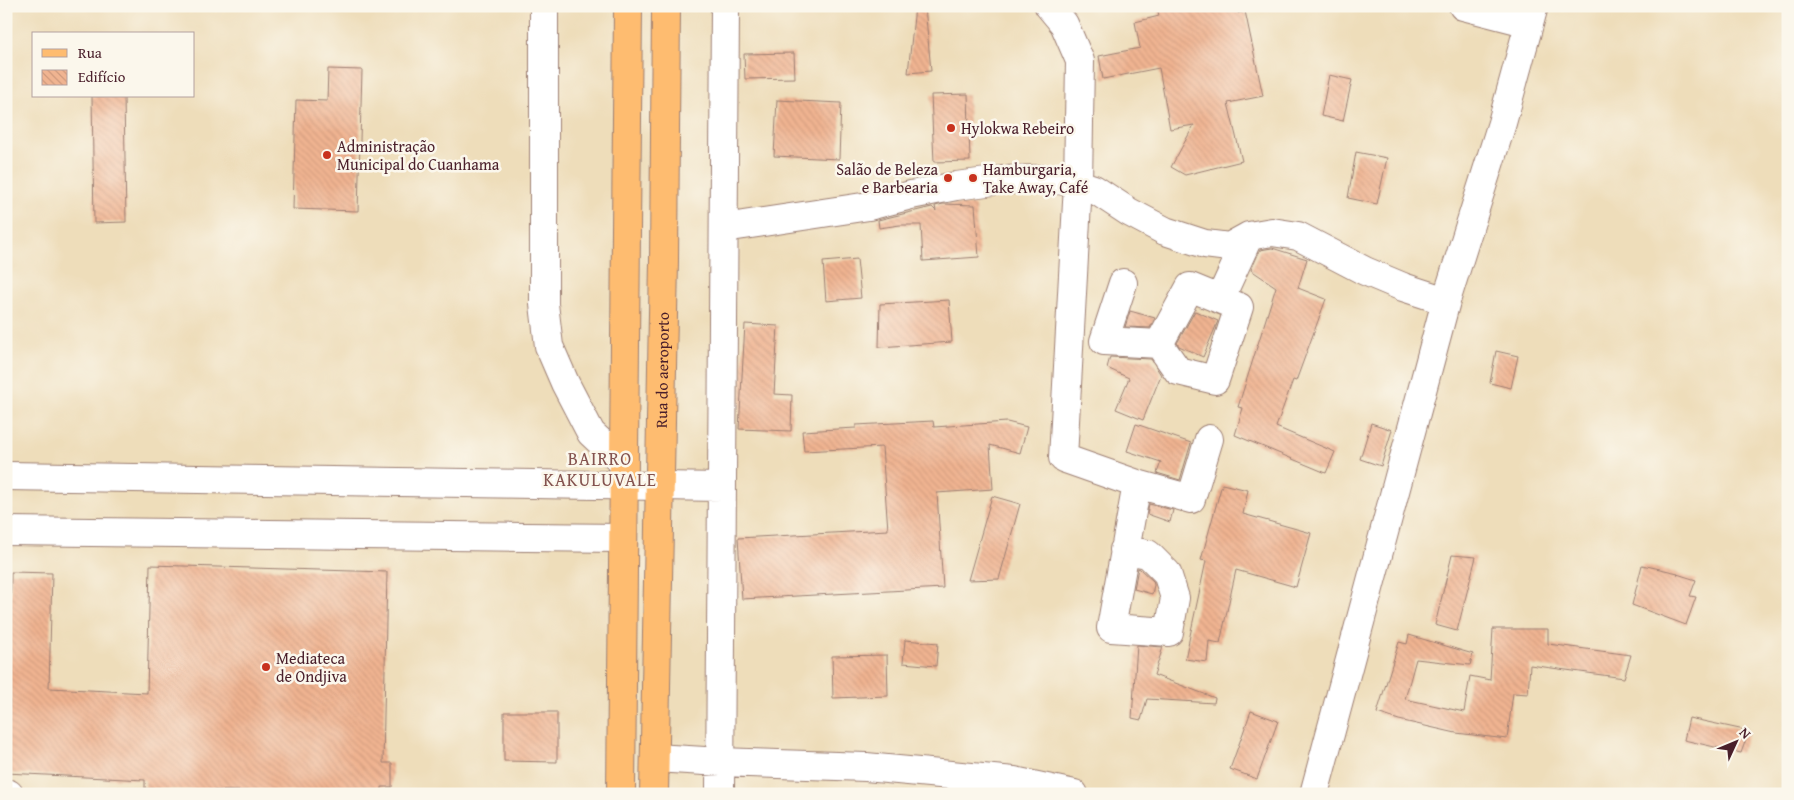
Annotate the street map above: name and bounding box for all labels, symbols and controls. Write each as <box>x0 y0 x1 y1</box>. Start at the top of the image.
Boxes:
legend <box>32 32 195 98</box>
text: Rua <box>78 42 102 63</box>
text: Edifício <box>78 66 126 87</box>
place label: Hylokwa Rebeiro <box>961 116 1074 140</box>
marker: Hylokwa Rebeiro <box>945 122 957 134</box>
place label: Administração Municipal do Cuanhama <box>337 134 500 176</box>
marker: Administração Municipal do Cuanhama <box>321 149 333 161</box>
place label: Salão de Beleza e Barbearia <box>836 157 938 199</box>
place label: Hamburgaria, Take Away, Café <box>983 157 1088 199</box>
marker: Salão de Beleza e Barbearia <box>942 172 954 184</box>
marker: Hamburgaria, Take Away, Café <box>967 172 979 184</box>
street label: Rua do aeroporto <box>649 312 675 428</box>
district label: BAIRRO KAKULUVALE <box>543 445 657 493</box>
place label: Mediateca de Ondjiva <box>276 646 347 688</box>
marker: Mediateca de Ondjiva <box>260 661 272 673</box>
north arrow <box>1712 718 1762 768</box>
text: N <box>1735 723 1756 744</box>

